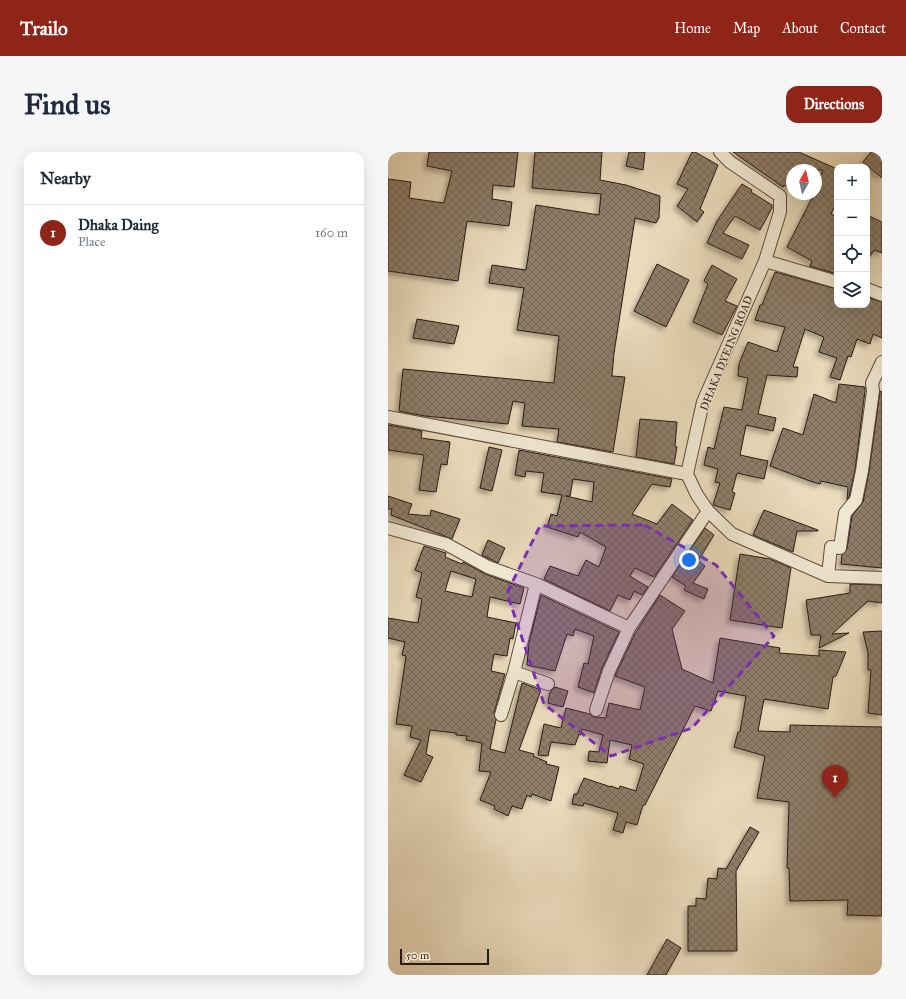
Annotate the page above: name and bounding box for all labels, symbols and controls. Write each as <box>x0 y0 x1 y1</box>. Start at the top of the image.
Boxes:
text: Trailo <box>20 17 68 40</box>
text: Home <box>674 20 711 37</box>
text: Map <box>733 20 760 37</box>
text: About <box>782 20 818 37</box>
text: Contact <box>840 20 886 37</box>
button: Directions <box>786 86 882 123</box>
text: Find us <box>24 87 110 122</box>
north arrow <box>786 164 822 200</box>
map controls <box>834 164 870 308</box>
button: + <box>834 164 870 200</box>
text: Nearby <box>40 168 91 189</box>
button: − <box>834 200 870 236</box>
text: Dhaka Daing <box>78 216 158 234</box>
text: 1 <box>50 225 56 241</box>
text: 160 m <box>315 225 348 241</box>
text: Place <box>78 234 105 250</box>
button: locate <box>834 236 870 272</box>
button: layers <box>834 272 870 308</box>
street label: DHAKA DYEING ROAD <box>697 294 756 413</box>
your location <box>679 550 699 570</box>
pin: 1 <box>822 765 848 798</box>
scale bar <box>400 947 489 966</box>
text: 50 m <box>406 949 429 962</box>

